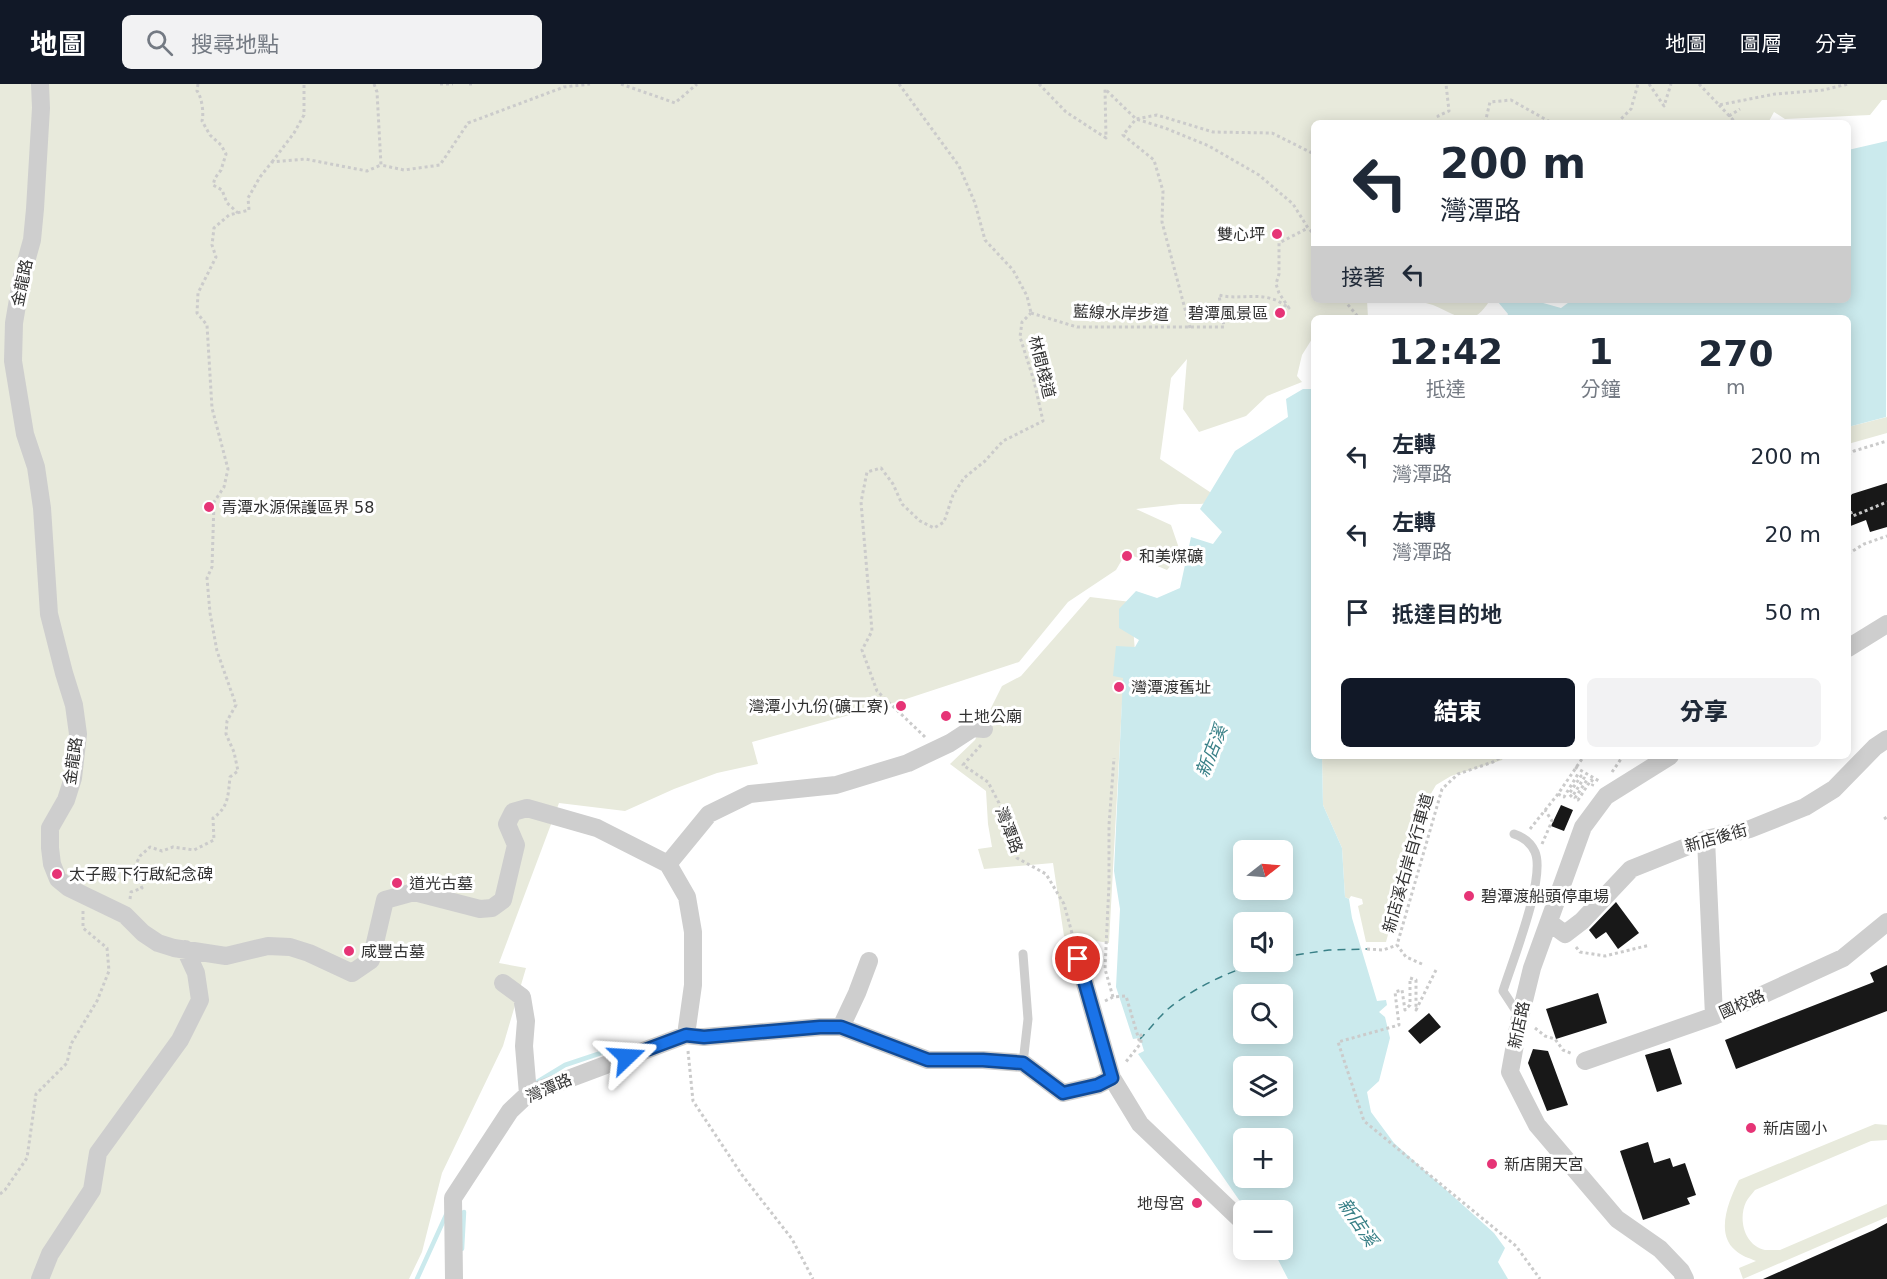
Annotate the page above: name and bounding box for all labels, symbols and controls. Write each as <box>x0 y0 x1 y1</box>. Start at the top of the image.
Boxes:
search box <box>122 15 542 69</box>
icon: search <box>143 26 176 59</box>
text: 地圖 <box>30 28 86 61</box>
text: 搜尋地點 <box>191 32 279 57</box>
text: 地圖 <box>1665 32 1707 56</box>
text: 圖層 <box>1740 32 1782 56</box>
text: 分享 <box>1815 32 1857 56</box>
text: 200 m <box>1440 139 1586 188</box>
icon: left <box>1341 144 1419 222</box>
text: 灣潭路 <box>1440 195 1521 226</box>
place label: 雙心坪 <box>1217 225 1265 244</box>
marker: 雙心坪 <box>1270 227 1284 241</box>
street label: 金龍路 <box>8 258 36 308</box>
icon: left <box>1397 258 1430 291</box>
text: 接著 <box>1341 265 1385 290</box>
street label: 藍線水岸步道 <box>1073 302 1169 324</box>
place label: 碧潭風景區 <box>1188 304 1268 323</box>
marker: 碧潭風景區 <box>1273 306 1287 320</box>
text: 12:42 <box>1389 331 1503 372</box>
text: 1 <box>1588 331 1613 372</box>
text: 270 <box>1698 333 1773 374</box>
street label: 林間棧道 <box>1025 334 1059 400</box>
text: m <box>1726 375 1746 399</box>
text: 抵達 <box>1426 377 1466 401</box>
text: 分鐘 <box>1581 377 1621 401</box>
text: 左轉 <box>1392 432 1436 457</box>
icon: left <box>1341 440 1374 473</box>
text: 200 m <box>1751 444 1821 469</box>
text: 灣潭路 <box>1392 462 1452 486</box>
place label: 青潭水源保護區界 58 <box>221 498 374 517</box>
marker: 青潭水源保護區界 58 <box>202 500 216 514</box>
text: 左轉 <box>1392 510 1436 535</box>
icon: left <box>1341 518 1374 551</box>
text: 20 m <box>1765 522 1821 547</box>
text: 灣潭路 <box>1392 540 1452 564</box>
place label: 和美煤礦 <box>1139 547 1203 566</box>
marker: 和美煤礦 <box>1120 549 1134 563</box>
icon: arrive <box>1341 596 1374 629</box>
text: 50 m <box>1765 600 1821 625</box>
text: 抵達目的地 <box>1392 602 1502 627</box>
place label: 灣潭渡舊址 <box>1131 678 1211 697</box>
button: 結束 <box>1341 678 1575 747</box>
button: 分享 <box>1587 678 1821 747</box>
marker: 灣潭渡舊址 <box>1112 680 1126 694</box>
place label: 灣潭小九份(礦工寮) <box>749 697 889 716</box>
marker: 灣潭小九份(礦工寮) <box>894 699 908 713</box>
place label: 土地公廟 <box>958 707 1022 726</box>
marker: 土地公廟 <box>939 709 953 723</box>
water label: 新店溪 <box>1191 719 1232 780</box>
street label: 金龍路 <box>60 736 86 786</box>
street label: 新店溪右岸自行車道 <box>1379 791 1437 935</box>
street label: 灣潭路 <box>992 804 1026 856</box>
street label: 新店後街 <box>1683 820 1749 856</box>
north arrow <box>1233 840 1293 900</box>
map controls <box>1233 840 1293 1260</box>
place label: 太子殿下行啟紀念碑 <box>69 865 213 884</box>
marker: 太子殿下行啟紀念碑 <box>50 867 64 881</box>
place label: 道光古墓 <box>409 874 473 893</box>
marker: 道光古墓 <box>390 876 404 890</box>
place label: 碧潭渡船頭停車場 <box>1481 887 1609 906</box>
marker: 碧潭渡船頭停車場 <box>1462 889 1476 903</box>
button: sound <box>1233 912 1293 972</box>
pin <box>1052 933 1103 984</box>
place label: 咸豐古墓 <box>361 942 425 961</box>
icon: arrive <box>1061 942 1094 975</box>
marker: 咸豐古墓 <box>342 944 356 958</box>
button: search <box>1233 984 1293 1044</box>
street label: 國校路 <box>1716 986 1768 1022</box>
street label: 新店路 <box>1505 1000 1533 1050</box>
position arrow <box>595 1025 659 1089</box>
button: layers <box>1233 1056 1293 1116</box>
street label: 灣潭路 <box>523 1070 575 1106</box>
place label: 新店國小 <box>1763 1119 1827 1138</box>
marker: 新店國小 <box>1744 1121 1758 1135</box>
button: + <box>1233 1128 1293 1188</box>
place label: 新店開天宮 <box>1504 1155 1584 1174</box>
marker: 新店開天宮 <box>1485 1157 1499 1171</box>
place label: 地母宮 <box>1137 1194 1185 1213</box>
water label: 新店溪 <box>1334 1194 1384 1253</box>
marker: 地母宮 <box>1190 1196 1204 1210</box>
button: − <box>1233 1200 1293 1260</box>

